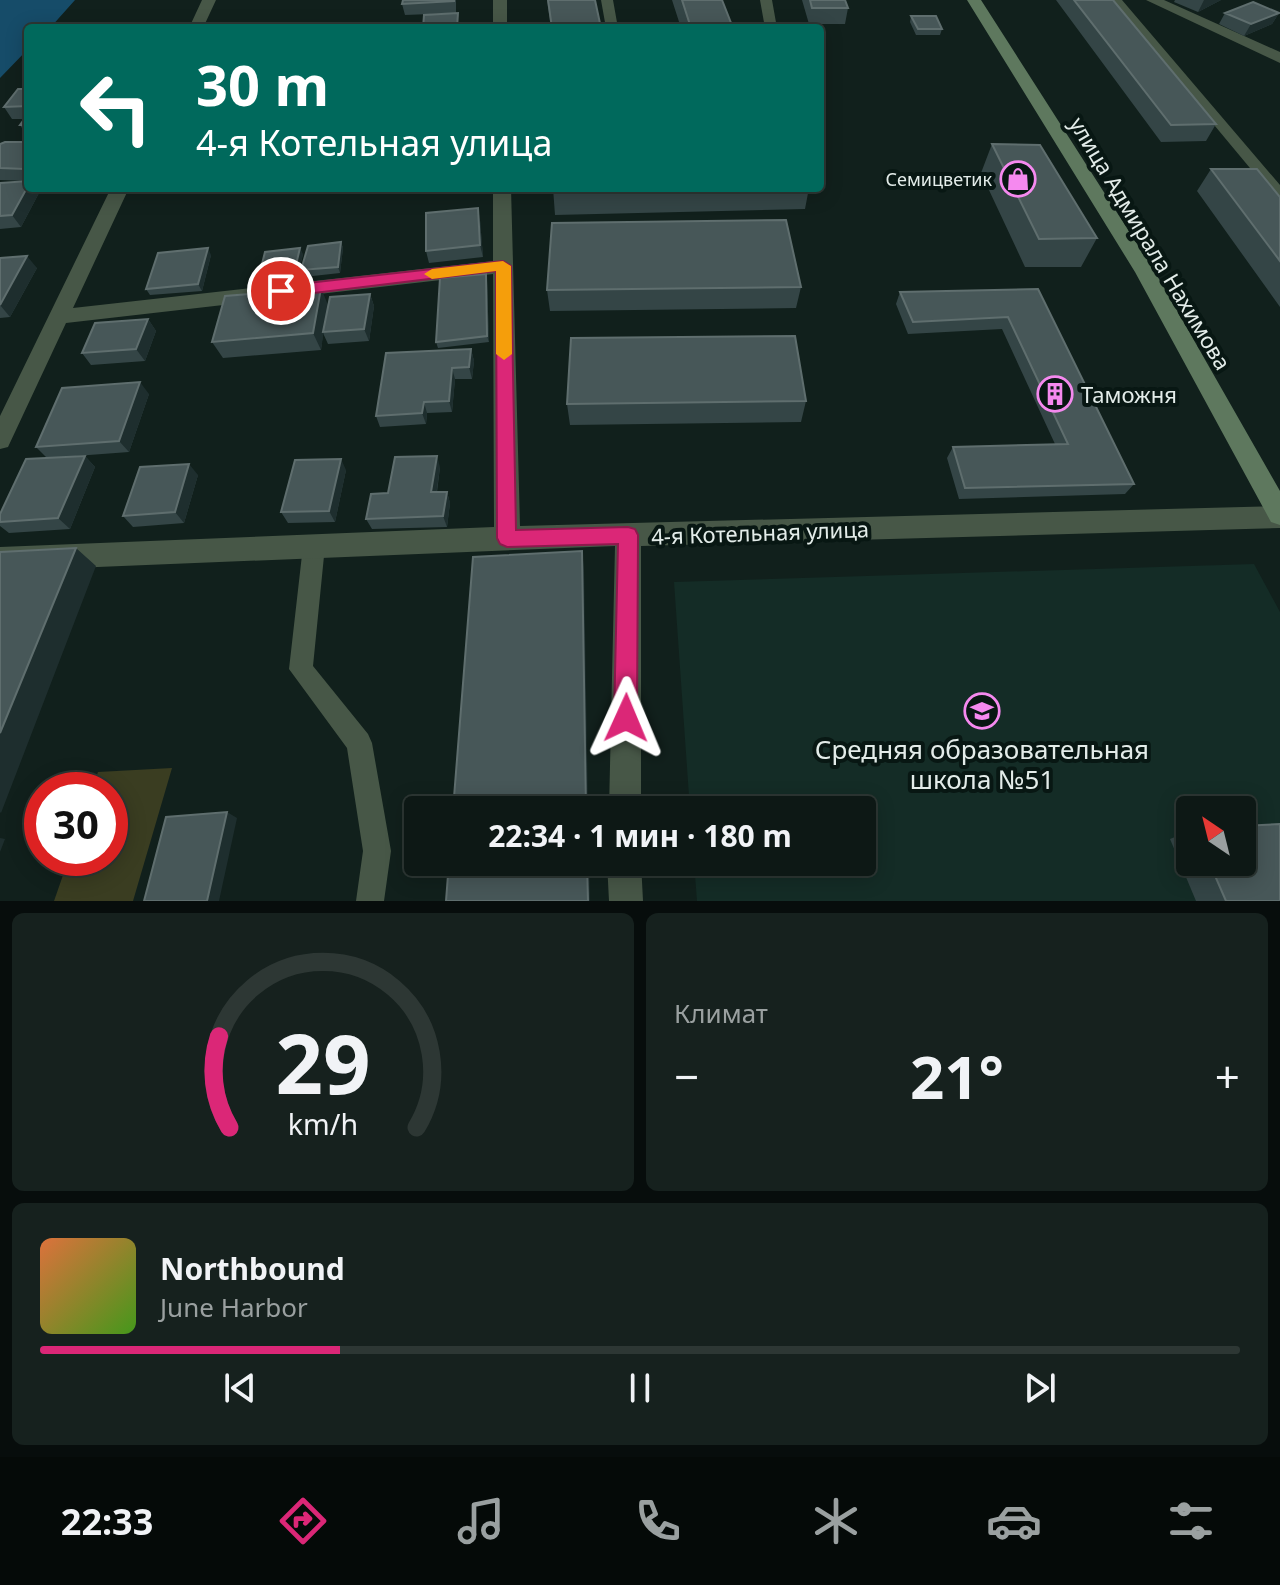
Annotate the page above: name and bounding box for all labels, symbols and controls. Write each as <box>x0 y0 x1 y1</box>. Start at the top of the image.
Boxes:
text: 30 m <box>196 46 329 122</box>
icon: left <box>64 56 168 160</box>
street label: улица Адмирала Нахимова <box>1063 111 1239 375</box>
text: 4-я Котельная улица <box>196 118 552 167</box>
shop icon: Семицветик <box>999 160 1037 198</box>
place label: Семицветик <box>886 167 992 191</box>
pin <box>247 257 315 325</box>
icon: arrive <box>259 269 303 313</box>
building icon: Таможня <box>1036 375 1074 413</box>
place label: Таможня <box>1081 379 1177 409</box>
street label: 4-я Котельная улица <box>651 513 869 551</box>
position arrow <box>584 676 668 760</box>
school or university icon: Средняя образовательная школа №51 <box>963 692 1001 730</box>
place label: Средняя образовательная школа №51 <box>815 731 1149 797</box>
speed limit sign: 30 <box>24 772 128 876</box>
north arrow <box>1176 796 1256 876</box>
map controls <box>1176 796 1256 876</box>
text: 22:34 · 1 мин · 180 m <box>488 815 792 856</box>
text: Климат <box>674 995 768 1031</box>
text: 29 <box>275 1005 371 1118</box>
text: 21° <box>910 1035 1004 1117</box>
text: − <box>674 1046 699 1106</box>
text: + <box>1215 1046 1240 1106</box>
text: km/h <box>288 1104 358 1143</box>
text: Northbound <box>160 1248 345 1289</box>
text: June Harbor <box>160 1289 308 1325</box>
icon: previous <box>218 1366 262 1410</box>
icon: pause <box>618 1366 662 1410</box>
icon: next <box>1018 1366 1062 1410</box>
icon: directions <box>275 1493 331 1549</box>
icon: music <box>453 1493 509 1549</box>
icon: phone <box>630 1493 686 1549</box>
icon: climate <box>808 1493 864 1549</box>
icon: car <box>986 1493 1042 1549</box>
icon: filters <box>1163 1493 1219 1549</box>
text: 22:33 <box>61 1497 153 1546</box>

